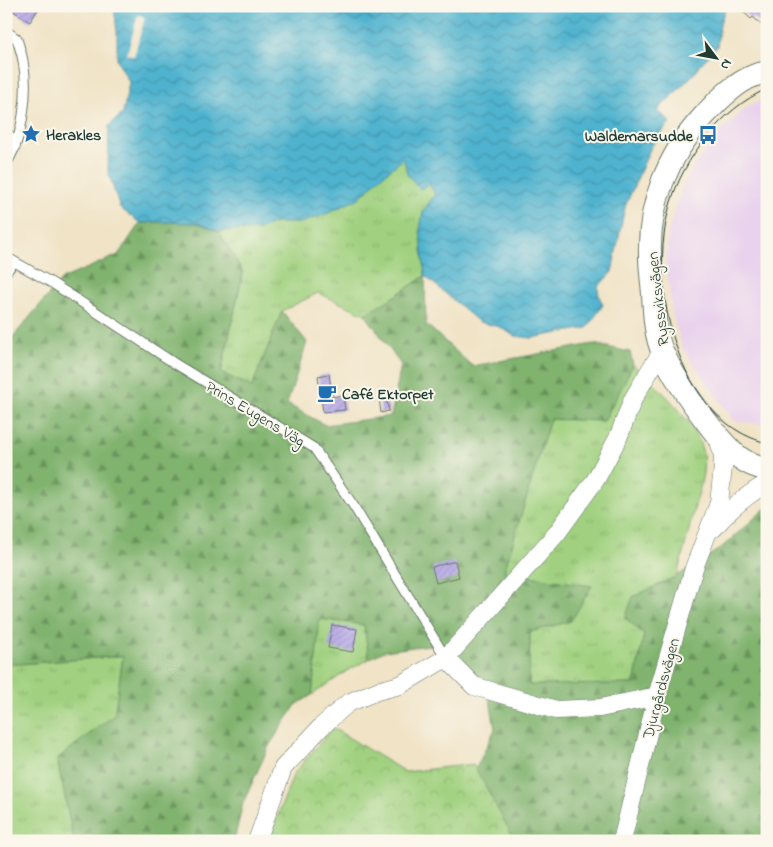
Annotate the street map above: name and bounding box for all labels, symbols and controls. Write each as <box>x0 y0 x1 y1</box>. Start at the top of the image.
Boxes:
north arrow <box>690 32 740 82</box>
text: N <box>714 55 737 74</box>
place icon: Herakles <box>20 123 42 145</box>
place label: Herakles <box>46 124 101 148</box>
bus stop icon: Waldemarsudde <box>697 124 719 146</box>
place label: Waldemarsudde <box>585 125 694 149</box>
street label: Ryssviksvägen <box>641 250 677 347</box>
street label: Prins Eugens Väg <box>201 376 309 454</box>
cafe icon: Café Ektorpet <box>316 382 338 404</box>
place label: Café Ektorpet <box>342 383 434 407</box>
street label: Djurgårdsvägen <box>637 635 687 743</box>

